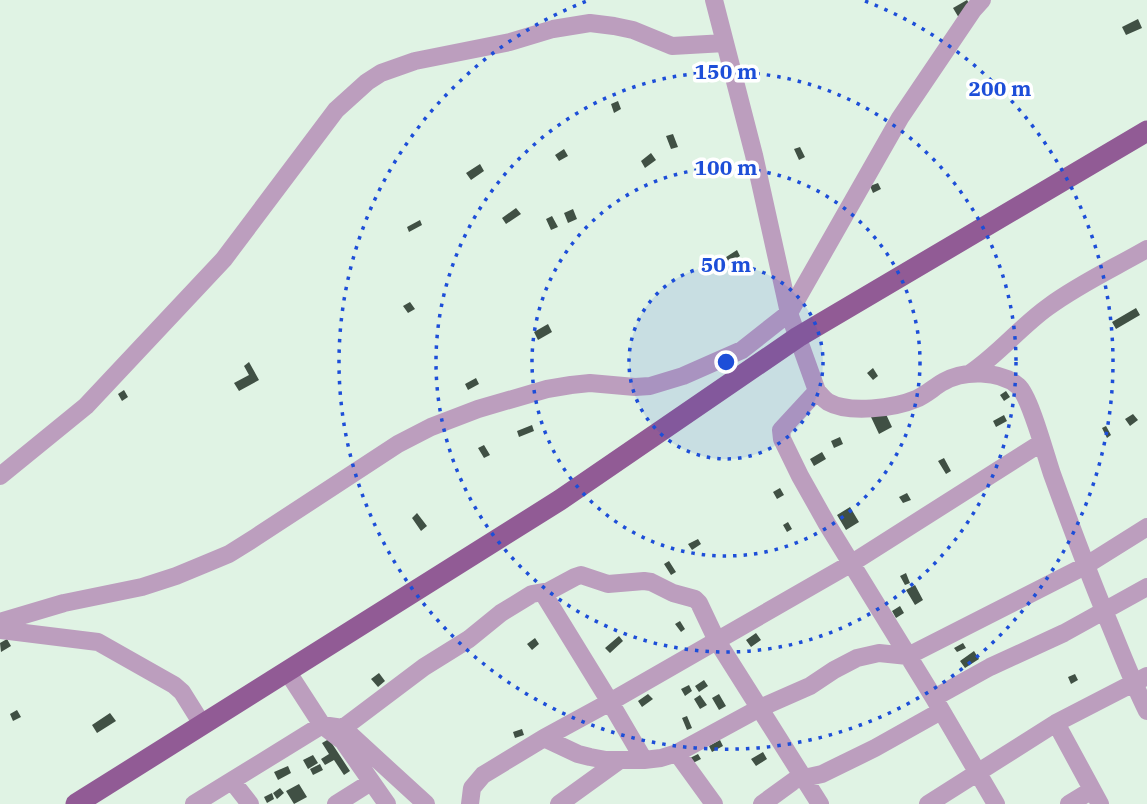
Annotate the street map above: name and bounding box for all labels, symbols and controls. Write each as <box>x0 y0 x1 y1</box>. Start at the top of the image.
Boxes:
text: 150 m <box>694 57 758 85</box>
text: 200 m <box>968 74 1032 102</box>
text: 100 m <box>694 153 758 181</box>
text: 50 m <box>701 250 751 278</box>
centre of rings <box>714 350 738 374</box>

